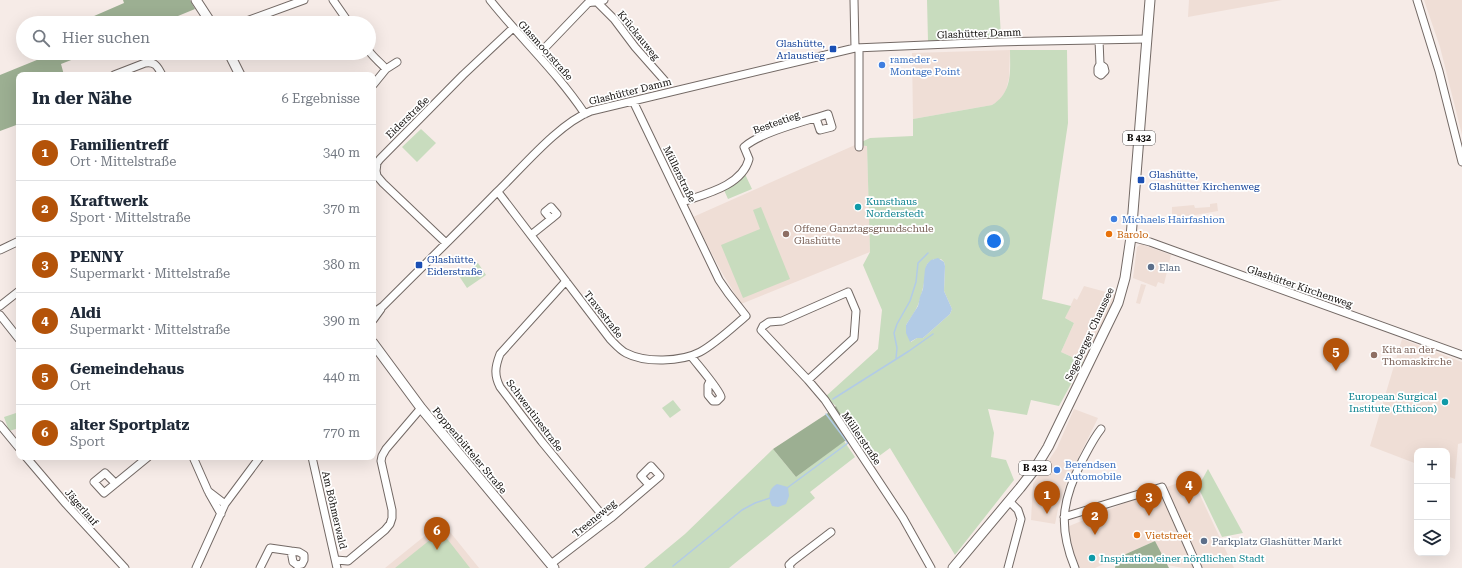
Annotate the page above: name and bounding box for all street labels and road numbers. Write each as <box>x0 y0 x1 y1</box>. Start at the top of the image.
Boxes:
street label: Krückauweg <box>615 9 662 62</box>
street label: Glasmoorstraße <box>516 18 576 83</box>
street label: Glashütter Damm <box>937 27 1021 40</box>
street label: Glashütter Damm <box>588 76 672 107</box>
street label: Eiderstraße <box>384 94 431 141</box>
street label: Bestestieg <box>751 109 801 136</box>
road number: B 432 <box>1123 131 1155 145</box>
street label: Müllerstraße <box>661 144 698 205</box>
street label: Glashütter Kirchenweg <box>1246 263 1354 310</box>
street label: Segeberger Chaussee <box>1063 285 1116 383</box>
street label: Travestraße <box>582 289 626 340</box>
street label: Schwentinestraße <box>504 377 565 454</box>
street label: Poppenbütteler Straße <box>430 405 509 496</box>
street label: Müllerstraße <box>840 410 884 467</box>
road number: B 432 <box>1019 461 1051 475</box>
street label: Am Böhmerwald <box>320 470 349 551</box>
street label: Jägerlauf <box>63 487 101 529</box>
street label: Treeneweg <box>570 497 618 539</box>

